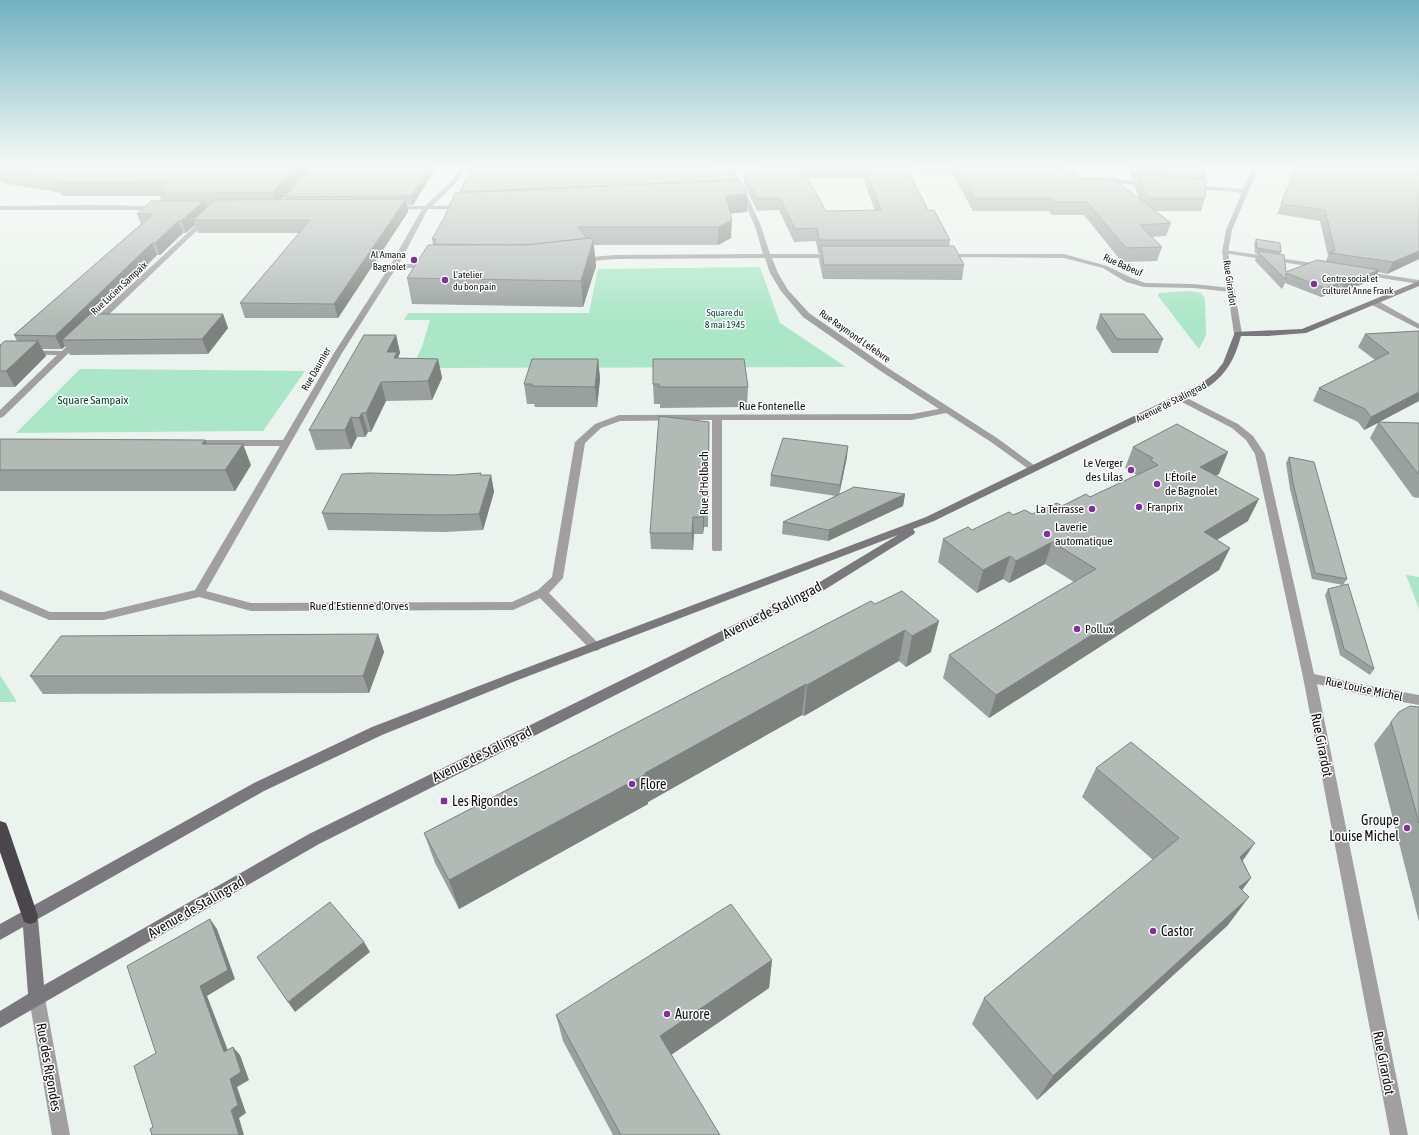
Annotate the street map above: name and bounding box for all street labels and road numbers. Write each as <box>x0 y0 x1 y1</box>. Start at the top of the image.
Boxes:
street label: Rue Babeuf <box>1102 251 1145 279</box>
street label: Rue Lucien Sampaix <box>89 259 149 317</box>
street label: Rue Girardot <box>1221 259 1239 307</box>
street label: Rue Raymond Lefebvre <box>817 307 893 365</box>
street label: Rue Daumier <box>299 345 333 392</box>
street label: Avenue de Stalingrad <box>1134 379 1208 425</box>
street label: Rue Fontenelle <box>739 399 805 413</box>
street label: Rue d'Holbach <box>697 451 711 515</box>
street label: Avenue de Stalingrad <box>720 578 824 642</box>
street label: Rue d'Estienne d'Orves <box>309 599 409 613</box>
street label: Rue Louise Michel <box>1324 674 1405 704</box>
street label: Rue Girardot <box>1308 712 1336 778</box>
street label: Avenue de Stalingrad <box>430 723 534 785</box>
street label: Avenue de Stalingrad <box>145 873 247 941</box>
street label: Rue des Rigondes <box>33 1022 65 1112</box>
street label: Rue Girardot <box>1370 1030 1398 1096</box>

